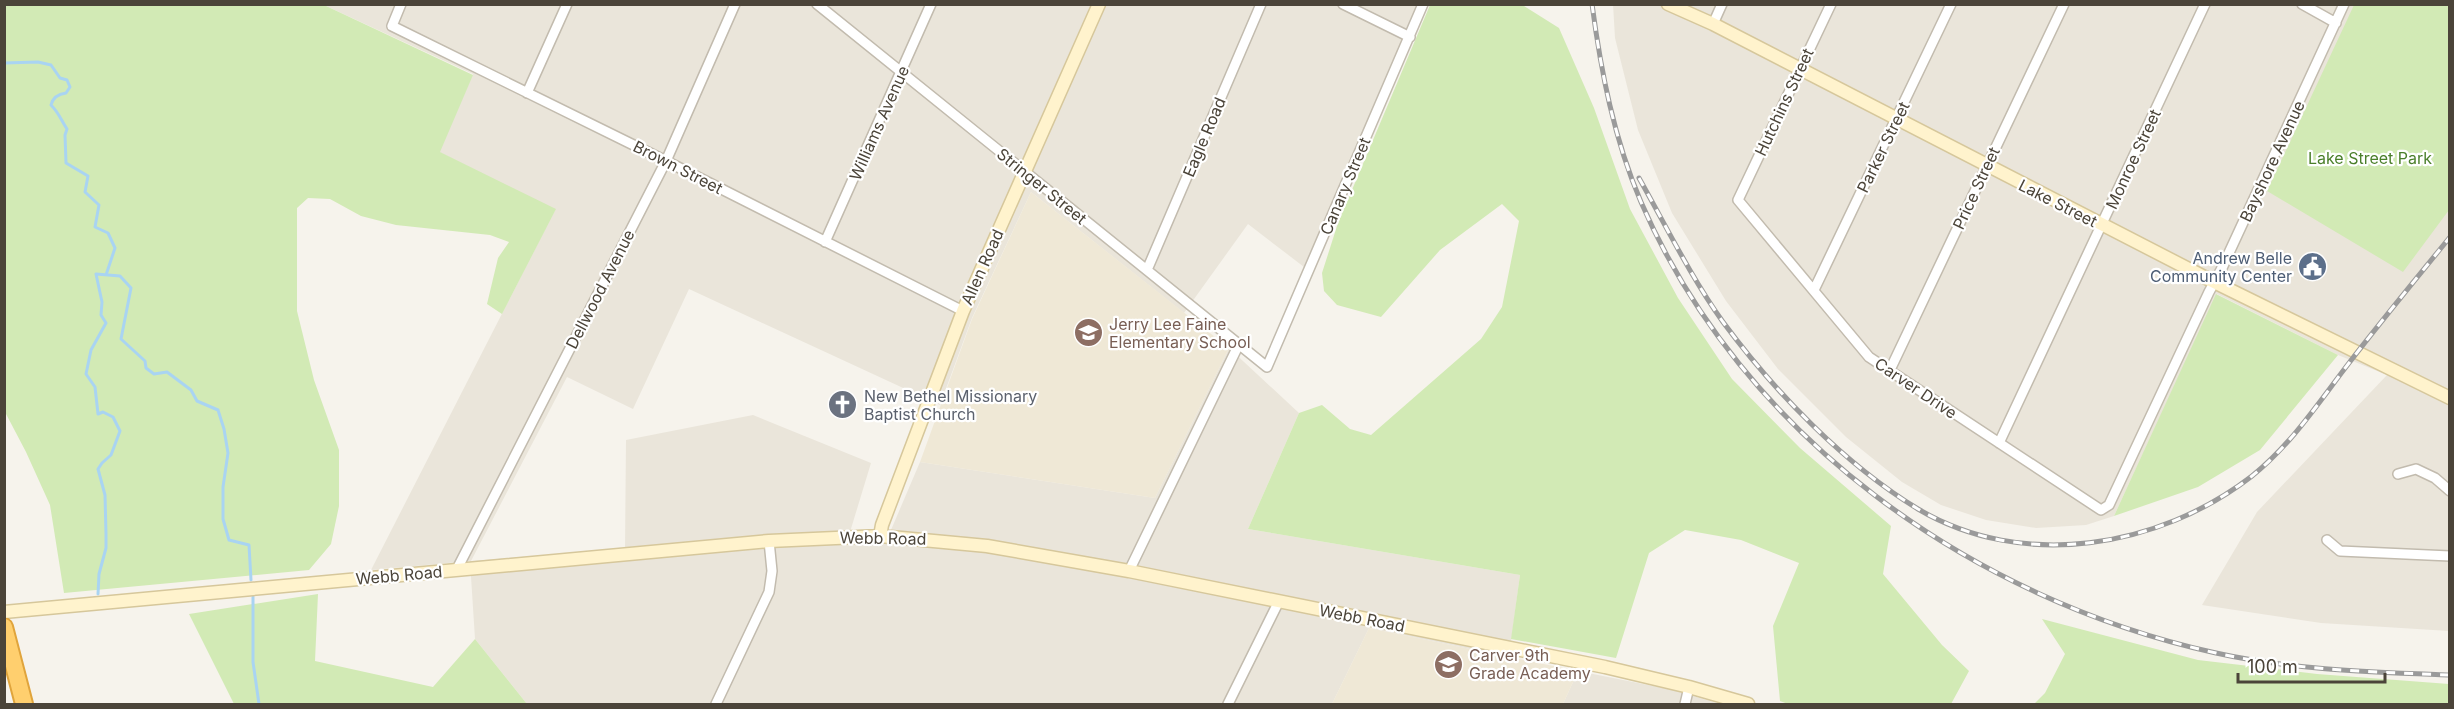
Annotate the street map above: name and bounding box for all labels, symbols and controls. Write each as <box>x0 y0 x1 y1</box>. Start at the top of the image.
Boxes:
street label: Hutchins Street <box>1750 45 1818 159</box>
street label: Williams Avenue <box>845 63 913 183</box>
street label: Eagle Road <box>1178 94 1230 180</box>
street label: Bayshore Avenue <box>2235 97 2309 225</box>
street label: Parker Street <box>1852 98 1914 196</box>
street label: Monroe Street <box>2101 106 2165 212</box>
street label: Canary Street <box>1315 134 1375 238</box>
street label: Brown Street <box>630 136 726 198</box>
street label: Stringer Street <box>993 144 1091 228</box>
street label: Price Street <box>1948 144 2004 232</box>
park label: Lake Street Park <box>2308 148 2432 168</box>
street label: Lake Street <box>2015 175 2101 231</box>
street label: Dellwood Avenue <box>561 226 639 352</box>
street label: Allen Road <box>956 226 1008 308</box>
place label: Andrew Belle Community Center <box>2150 248 2292 286</box>
public building icon: Andrew Belle Community Center <box>2297 251 2329 283</box>
place label: Jerry Lee Faine Elementary School <box>1109 314 1251 352</box>
school or university icon: Jerry Lee Faine Elementary School <box>1072 317 1104 349</box>
street label: Carver Drive <box>1871 353 1961 423</box>
place label: New Bethel Missionary Baptist Church <box>864 386 1037 424</box>
church icon: New Bethel Missionary Baptist Church <box>827 389 859 421</box>
street label: Webb Road <box>839 527 927 549</box>
street label: Webb Road <box>355 561 443 589</box>
street label: Webb Road <box>1317 600 1407 636</box>
place label: Carver 9th Grade Academy <box>1469 645 1591 683</box>
scale bar <box>2238 646 2385 684</box>
school or university icon: Carver 9th Grade Academy <box>1432 648 1464 680</box>
text: 100 m <box>2247 656 2298 677</box>

